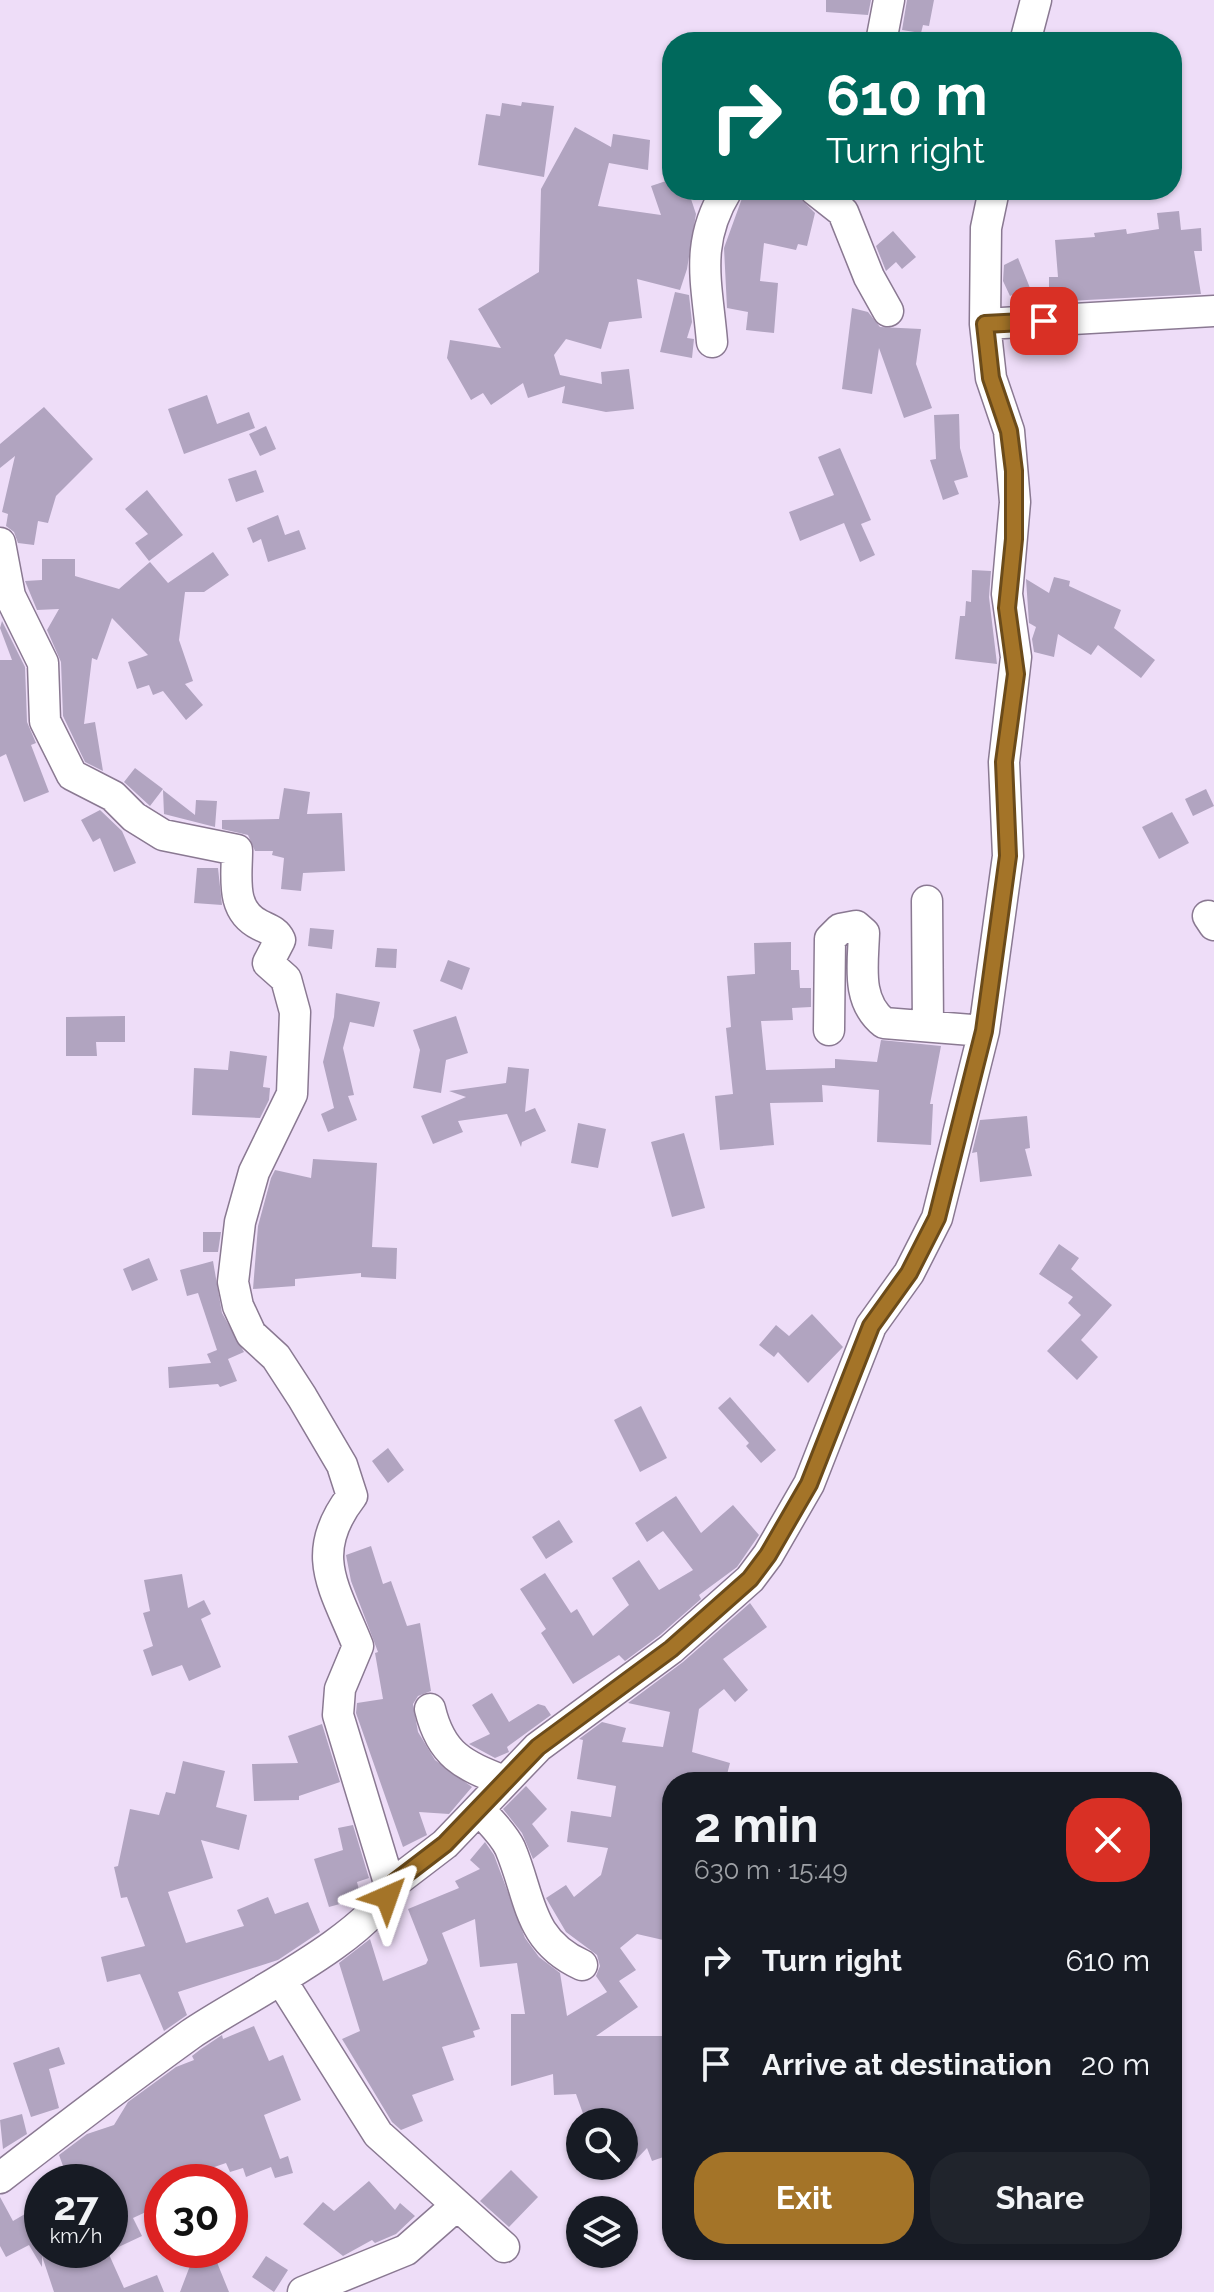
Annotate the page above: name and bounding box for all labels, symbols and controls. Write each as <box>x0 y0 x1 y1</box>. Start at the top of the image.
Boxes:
text: 610 m <box>826 62 988 128</box>
icon: right <box>694 64 798 168</box>
text: Turn right <box>826 129 985 171</box>
pin <box>1010 287 1078 355</box>
icon: arrive <box>1022 299 1066 343</box>
text: 2 min <box>694 1797 819 1853</box>
button: close <box>1066 1798 1150 1882</box>
position arrow <box>345 1855 429 1939</box>
text: 630 m · 15:49 <box>694 1855 848 1885</box>
icon: right <box>694 1938 738 1982</box>
text: Turn right <box>762 1943 902 1978</box>
text: 610 m <box>1065 1943 1150 1978</box>
icon: arrive <box>694 2042 738 2086</box>
text: Arrive at destination <box>762 2047 1052 2082</box>
text: 20 m <box>1081 2047 1150 2082</box>
map controls <box>566 2108 638 2268</box>
button: search <box>566 2108 638 2180</box>
button: Exit <box>694 2152 914 2244</box>
button: Share <box>930 2152 1150 2244</box>
speed limit sign: 30 <box>144 2164 248 2268</box>
text: 27 <box>53 2182 98 2229</box>
button: layers <box>566 2196 638 2268</box>
text: km/h <box>50 2224 102 2248</box>

